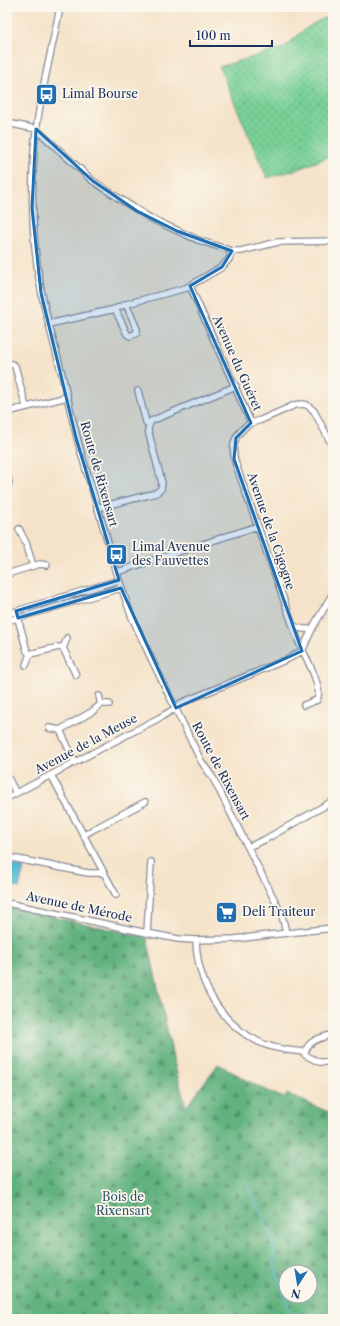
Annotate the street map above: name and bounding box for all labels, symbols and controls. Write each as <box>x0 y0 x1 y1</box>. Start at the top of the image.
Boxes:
scale bar <box>190 22 272 48</box>
text: 100 m <box>196 28 231 43</box>
bus stop icon: Limal Bourse <box>33 81 59 107</box>
place label: Limal Bourse <box>62 86 138 101</box>
street label: Avenue du Guéret <box>209 312 266 414</box>
street label: Route de Rixensart <box>77 419 122 529</box>
street label: Avenue de la Cigogne <box>244 469 299 592</box>
place label: Limal Avenue des Fauvettes <box>132 539 210 568</box>
bus stop icon: Limal Avenue des Fauvettes <box>103 541 129 567</box>
street label: Avenue de la Meuse <box>31 710 140 777</box>
street label: Route de Rixensart <box>189 719 254 823</box>
street label: Avenue de Mérode <box>24 888 134 925</box>
supermarket icon: Deli Traiteur <box>213 899 239 925</box>
place label: Deli Traiteur <box>242 904 315 919</box>
park label: Bois de Rixensart <box>96 1189 151 1218</box>
north arrow <box>278 1264 318 1304</box>
text: N <box>289 1286 302 1302</box>

